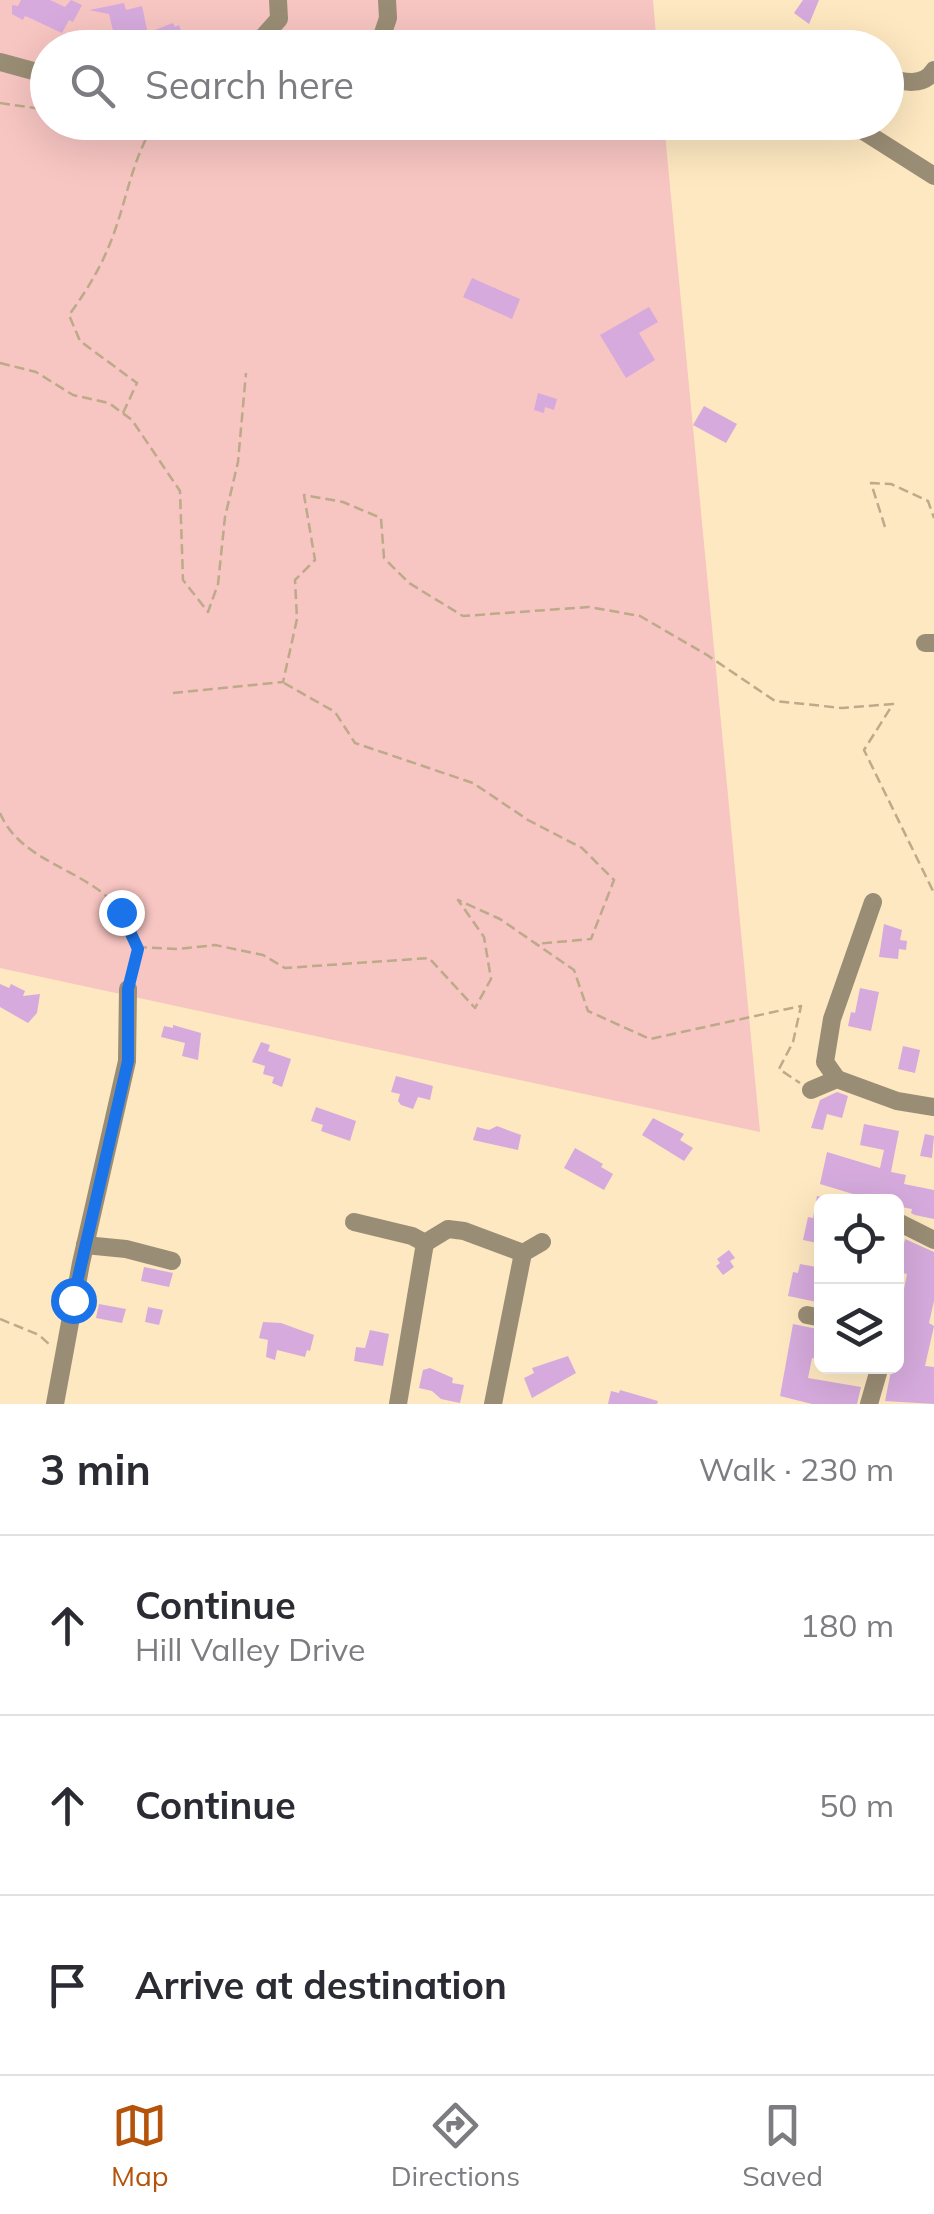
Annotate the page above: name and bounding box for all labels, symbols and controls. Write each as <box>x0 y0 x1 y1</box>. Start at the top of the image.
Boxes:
search box <box>30 30 904 140</box>
icon: search <box>65 58 120 113</box>
text: Search here <box>145 61 354 109</box>
route end <box>99 890 145 936</box>
map controls <box>814 1194 904 1374</box>
button: locate <box>814 1194 904 1284</box>
route start <box>51 1278 97 1324</box>
button: layers <box>814 1284 904 1374</box>
text: 3 min <box>40 1443 151 1496</box>
text: Walk · 230 m <box>699 1449 894 1489</box>
text: Continue <box>135 1581 296 1629</box>
icon: ahead <box>40 1598 95 1653</box>
text: 180 m <box>800 1605 894 1645</box>
text: Hill Valley Drive <box>135 1629 366 1669</box>
icon: ahead <box>40 1778 95 1833</box>
text: Continue <box>135 1781 296 1829</box>
text: 50 m <box>819 1785 894 1825</box>
icon: arrive <box>40 1958 95 2013</box>
text: Arrive at destination <box>135 1961 507 2009</box>
tab: Map <box>111 2098 169 2193</box>
tab: Directions <box>391 2098 520 2193</box>
tab: Saved <box>742 2098 823 2193</box>

